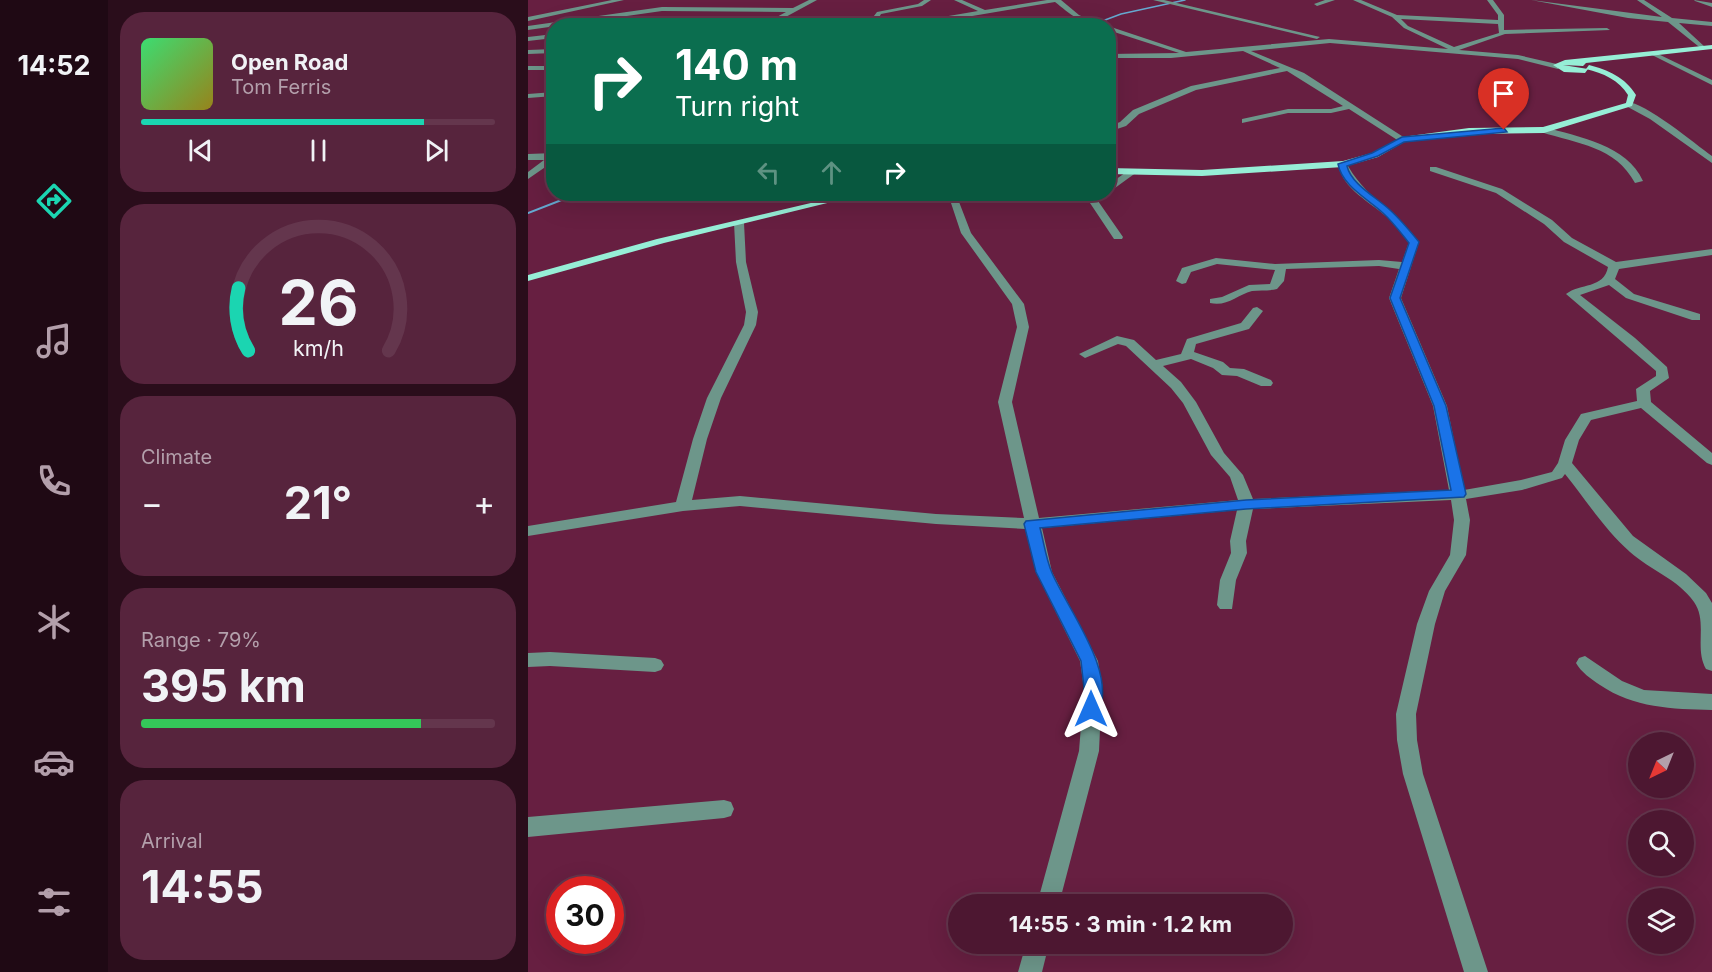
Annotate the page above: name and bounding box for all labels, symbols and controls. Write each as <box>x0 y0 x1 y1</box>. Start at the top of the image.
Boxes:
text: 140 m <box>675 39 798 90</box>
icon: right <box>576 42 654 120</box>
text: 14:52 <box>17 49 91 82</box>
text: Open Road <box>231 49 348 75</box>
pin <box>1478 68 1529 130</box>
text: Tom Ferris <box>231 75 331 99</box>
icon: arrive <box>1487 77 1520 110</box>
text: Turn right <box>675 90 799 123</box>
icon: previous <box>184 134 217 167</box>
icon: pause <box>302 134 335 167</box>
icon: next <box>420 134 453 167</box>
icon: left <box>752 156 785 189</box>
icon: ahead <box>815 156 848 189</box>
icon: right <box>878 156 911 189</box>
icon: directions <box>33 180 75 222</box>
text: 26 <box>278 265 358 340</box>
icon: music <box>33 320 75 362</box>
text: km/h <box>293 335 343 361</box>
text: Climate <box>141 445 212 469</box>
icon: phone <box>33 460 75 502</box>
text: 21° <box>284 475 352 530</box>
text: − <box>141 483 163 523</box>
text: + <box>473 483 495 523</box>
icon: climate <box>33 601 75 643</box>
text: Range · 79% <box>141 628 261 652</box>
text: 395 km <box>141 658 306 713</box>
position arrow <box>1059 677 1123 741</box>
north arrow <box>1628 732 1694 798</box>
map controls <box>1628 732 1694 954</box>
icon: car <box>33 741 75 783</box>
button: search <box>1628 810 1694 876</box>
text: Arrival <box>141 829 203 853</box>
text: 14:55 <box>141 859 263 914</box>
speed limit sign: 30 <box>546 876 624 954</box>
icon: filters <box>33 881 75 923</box>
button: layers <box>1628 888 1694 954</box>
text: 14:55 · 3 min · 1.2 km <box>1009 911 1232 937</box>

